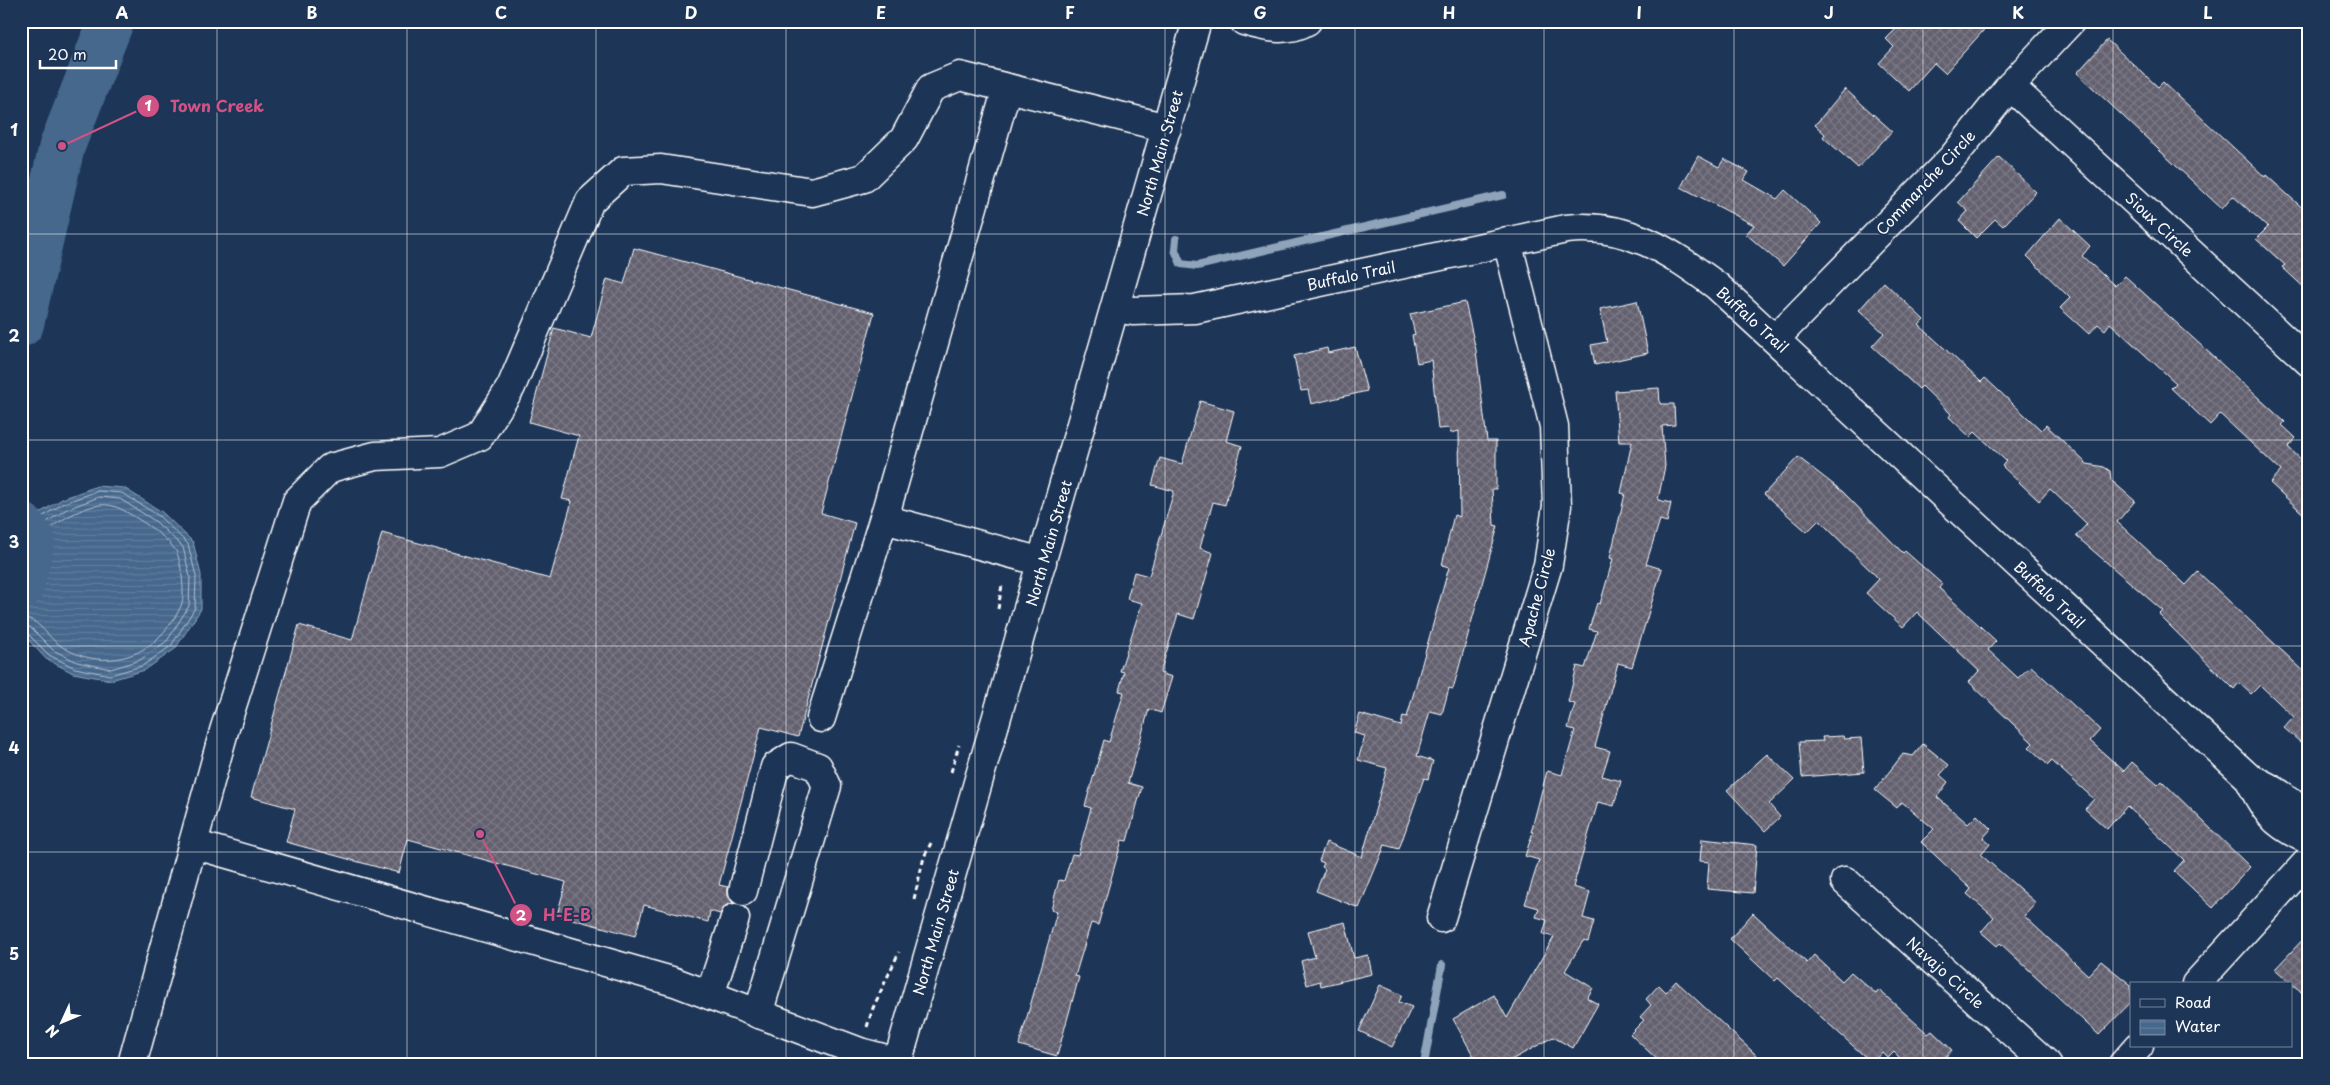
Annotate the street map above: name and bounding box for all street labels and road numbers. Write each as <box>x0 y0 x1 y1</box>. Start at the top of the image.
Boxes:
street label: North Main Street <box>1130 87 1188 219</box>
street label: Commanche Circle <box>1870 124 1980 240</box>
street label: Sioux Circle <box>2121 186 2199 262</box>
street label: Buffalo Trail <box>1305 254 1397 296</box>
street label: Buffalo Trail <box>1712 280 1794 358</box>
street label: North Main Street <box>1019 477 1077 609</box>
street label: Apache Circle <box>1512 545 1560 649</box>
street label: Buffalo Trail <box>2009 555 2091 633</box>
street label: North Main Street <box>906 866 964 998</box>
street label: Navajo Circle <box>1902 931 1990 1013</box>

